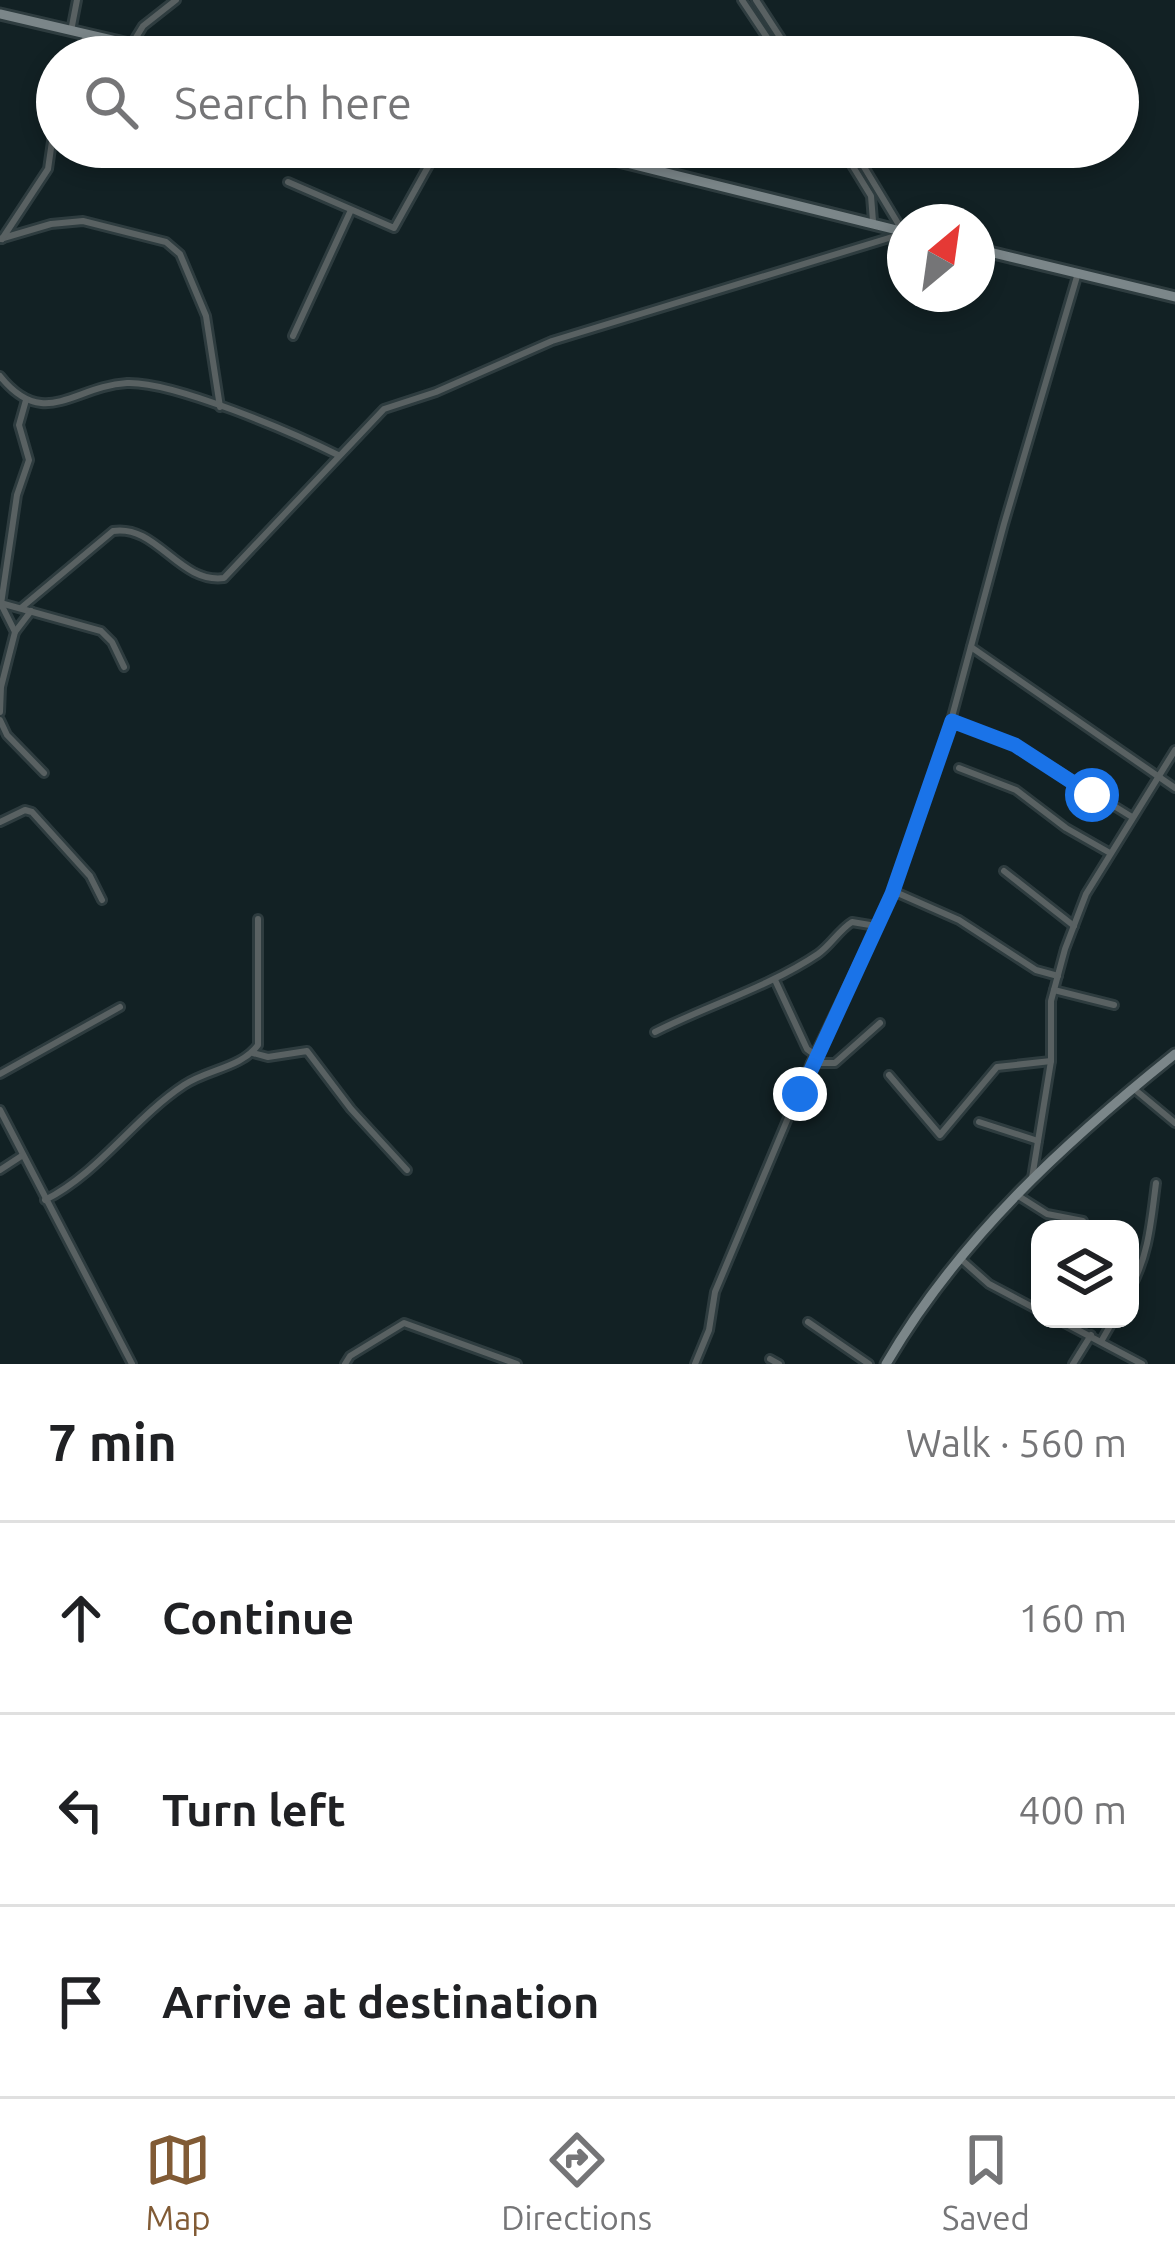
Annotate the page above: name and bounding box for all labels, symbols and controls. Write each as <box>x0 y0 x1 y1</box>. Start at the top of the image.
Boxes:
search box <box>36 36 1139 168</box>
icon: search <box>78 69 144 135</box>
text: Search here <box>174 77 412 128</box>
north arrow <box>887 204 995 312</box>
route start <box>1065 768 1119 822</box>
route end <box>773 1067 827 1121</box>
map controls <box>1031 1220 1139 1328</box>
button: layers <box>1031 1220 1139 1328</box>
text: 7 min <box>48 1413 177 1471</box>
text: Walk · 560 m <box>906 1421 1127 1464</box>
icon: ahead <box>48 1585 114 1651</box>
text: Continue <box>162 1592 354 1643</box>
text: 160 m <box>1018 1596 1127 1639</box>
icon: left <box>48 1777 114 1843</box>
text: Turn left <box>162 1784 346 1835</box>
text: 400 m <box>1018 1788 1127 1831</box>
icon: arrive <box>48 1969 114 2035</box>
text: Arrive at destination <box>162 1976 599 2027</box>
tab: Map <box>145 2127 211 2236</box>
tab: Directions <box>501 2127 652 2236</box>
tab: Saved <box>942 2127 1030 2236</box>

